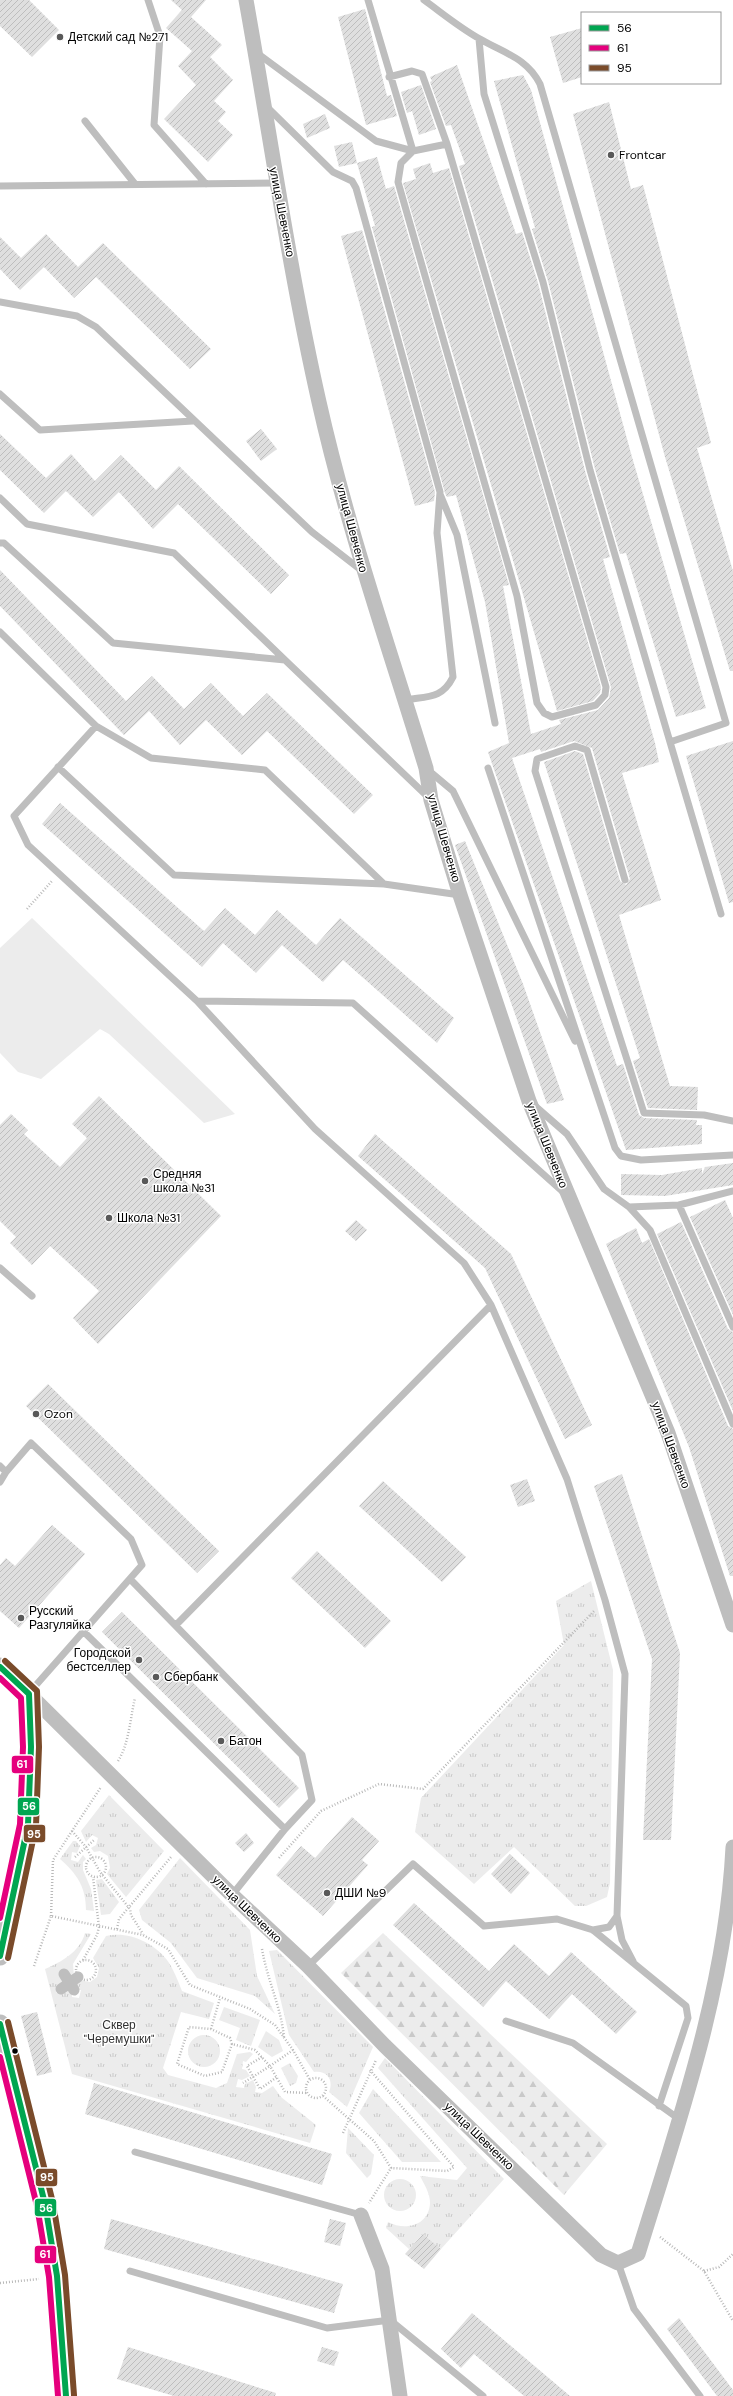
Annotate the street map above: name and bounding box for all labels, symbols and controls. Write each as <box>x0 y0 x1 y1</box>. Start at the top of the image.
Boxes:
legend <box>581 12 721 84</box>
text: 56 <box>617 20 632 36</box>
place label: Детский сад №271 <box>68 29 168 45</box>
marker: Детский сад №271 <box>55 32 65 42</box>
text: 61 <box>617 40 628 56</box>
text: 95 <box>617 60 632 76</box>
place label: Frontcar <box>619 147 667 163</box>
marker: Frontcar <box>606 150 616 160</box>
street label: улица Шевченко <box>265 166 299 259</box>
street label: улица Шевченко <box>332 482 372 574</box>
street label: улица Шевченко <box>424 792 464 884</box>
street label: улица Шевченко <box>522 1100 572 1191</box>
place label: Средняя школа №31 <box>153 1166 215 1196</box>
marker: Средняя школа №31 <box>140 1176 150 1186</box>
place label: Школа №31 <box>117 1210 180 1226</box>
marker: Школа №31 <box>104 1213 114 1223</box>
street label: улица Шевченко <box>648 1399 694 1491</box>
place label: Ozon <box>44 1406 73 1422</box>
marker: Ozon <box>31 1409 41 1419</box>
place label: Русский Разгуляйка <box>29 1603 91 1633</box>
marker: Русский Разгуляйка <box>16 1613 26 1623</box>
place label: Городской бестселлер <box>67 1645 131 1675</box>
marker: Городской бестселлер <box>134 1655 144 1665</box>
place label: Сбербанк <box>164 1669 219 1685</box>
marker: Сбербанк <box>151 1672 161 1682</box>
place label: Батон <box>229 1733 262 1749</box>
marker: Батон <box>216 1736 226 1746</box>
line badge: 61 <box>11 1755 34 1774</box>
text: 61 <box>17 1757 27 1771</box>
line badge: 56 <box>17 1797 40 1816</box>
text: 56 <box>22 1799 36 1813</box>
line badge: 95 <box>23 1824 46 1843</box>
text: 95 <box>27 1827 41 1841</box>
street label: улица Шевченко <box>209 1872 286 1947</box>
place label: ДШИ №9 <box>335 1885 386 1901</box>
marker: ДШИ №9 <box>322 1888 332 1898</box>
park label: Сквер "Черемушки" <box>84 2017 155 2047</box>
unlabelled marker <box>10 2046 20 2056</box>
street label: улица Шевченко <box>441 2099 518 2174</box>
line badge: 95 <box>35 2168 58 2187</box>
text: 95 <box>40 2170 54 2184</box>
line badge: 56 <box>34 2198 57 2217</box>
text: 56 <box>39 2201 53 2215</box>
line badge: 61 <box>34 2245 57 2264</box>
text: 61 <box>40 2247 50 2261</box>

